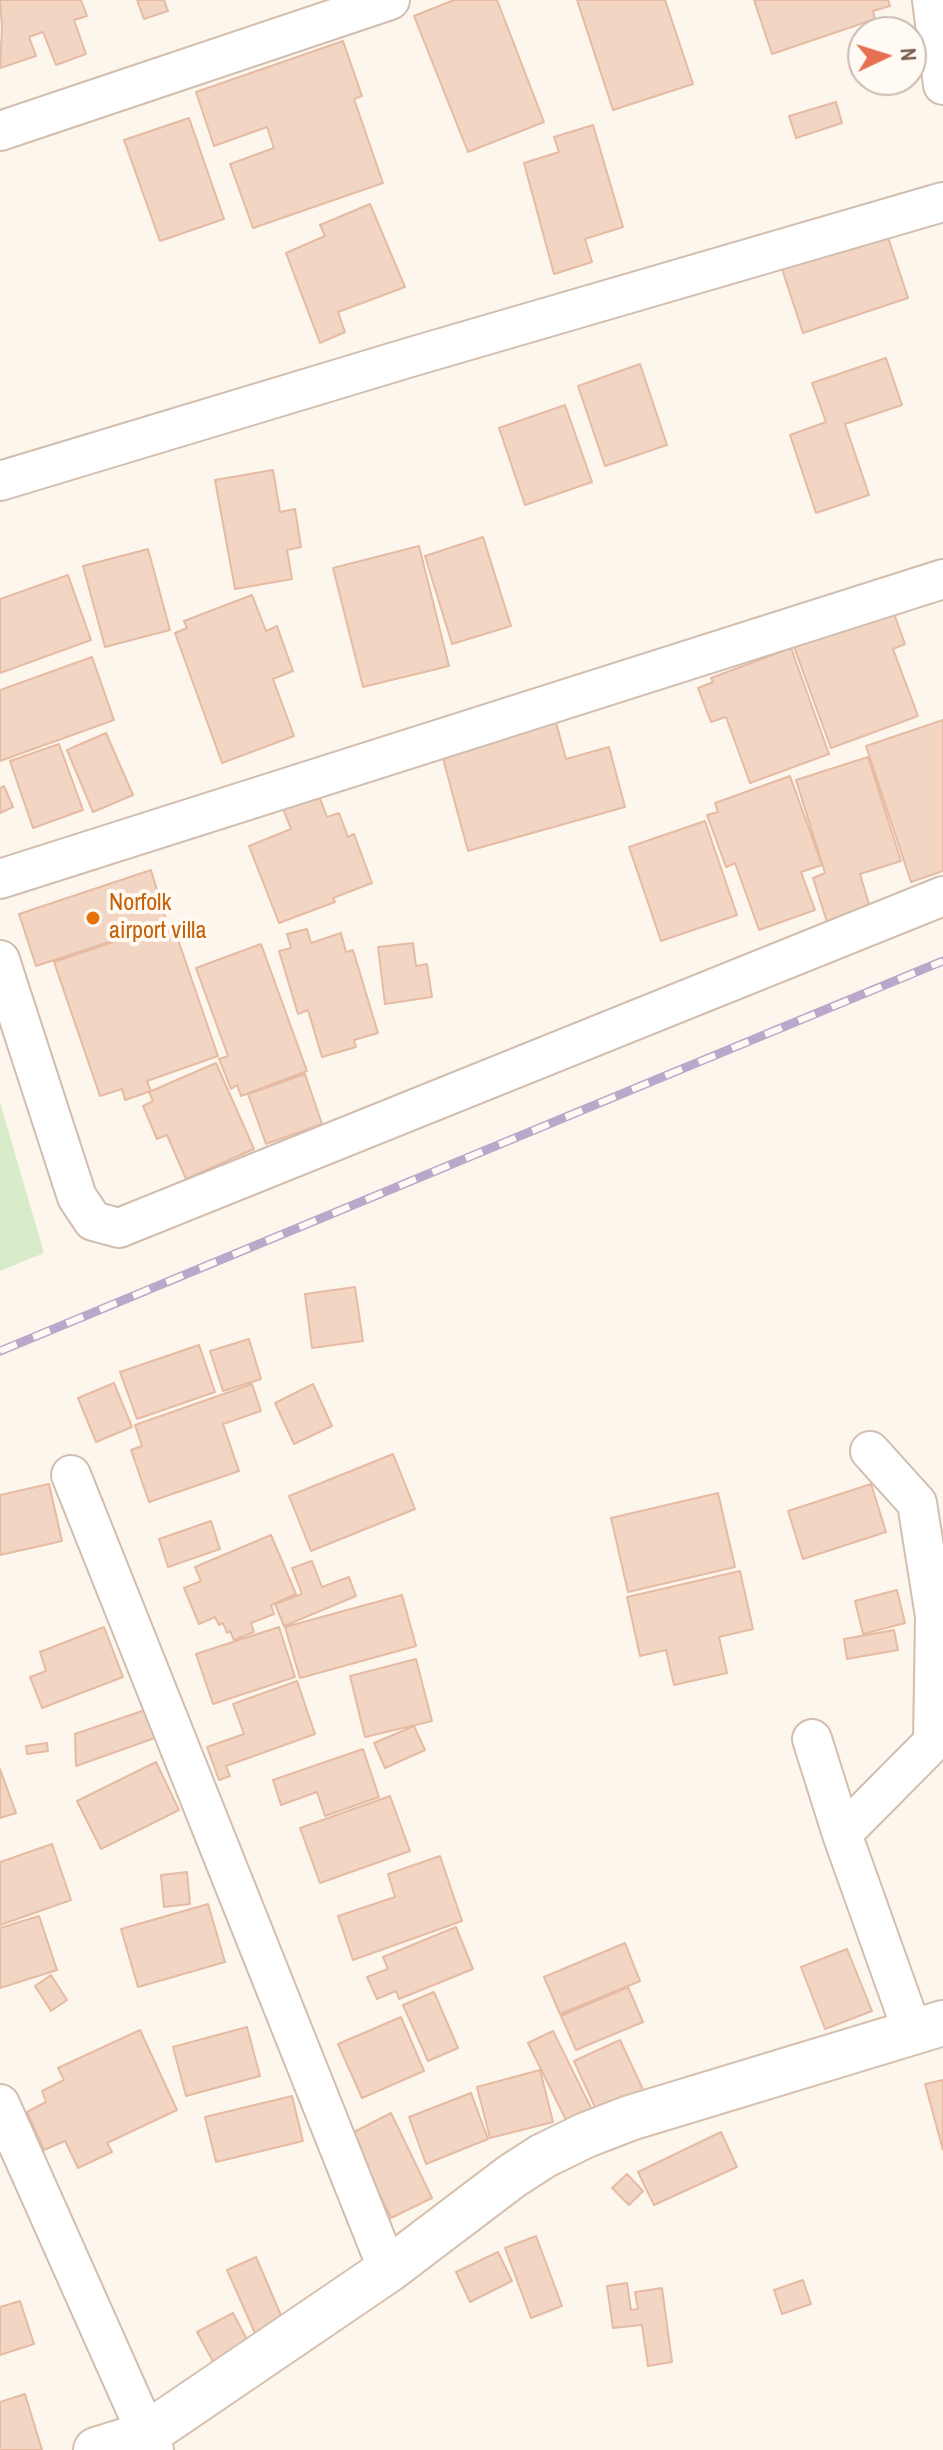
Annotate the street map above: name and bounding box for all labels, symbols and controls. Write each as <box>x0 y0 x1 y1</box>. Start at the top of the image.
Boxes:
north arrow <box>847 16 927 96</box>
text: N <box>894 47 924 62</box>
place label: Norfolk airport villa <box>109 890 206 946</box>
marker: Norfolk airport villa <box>84 909 102 927</box>

